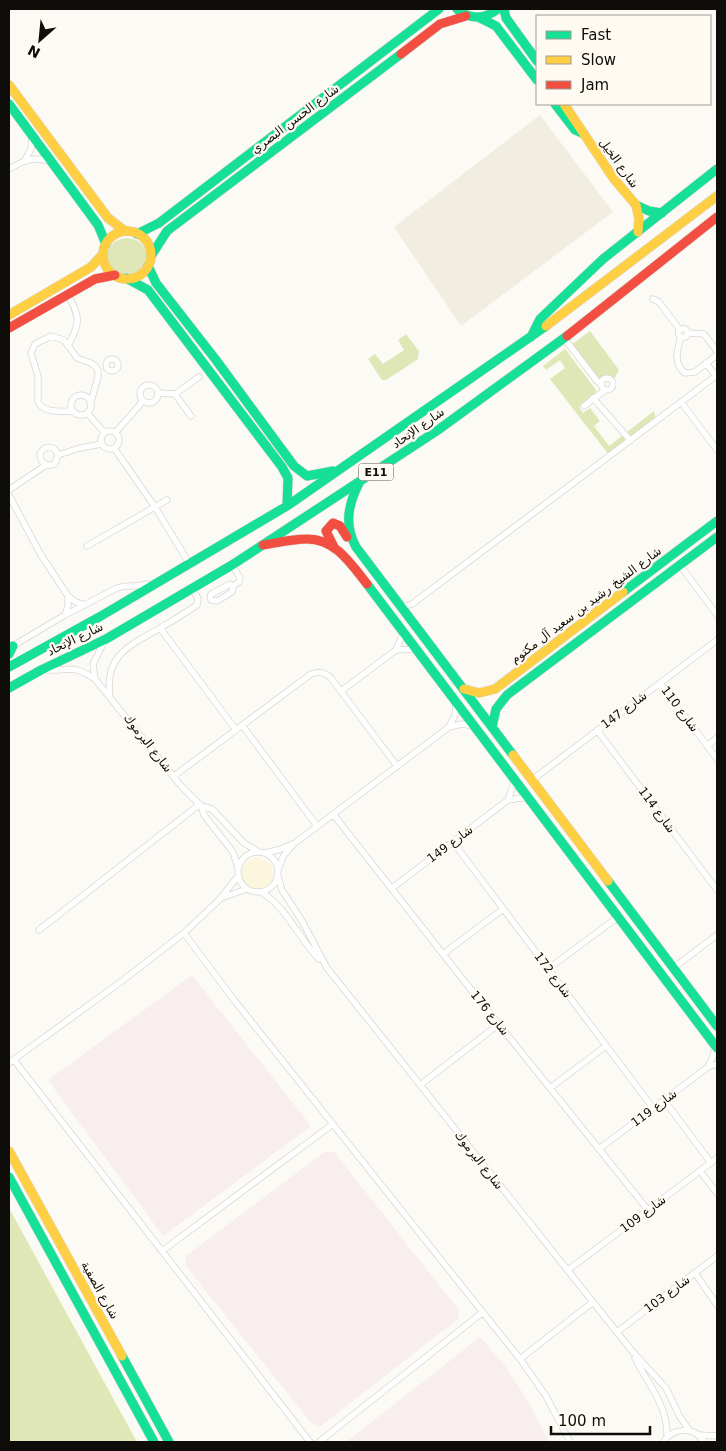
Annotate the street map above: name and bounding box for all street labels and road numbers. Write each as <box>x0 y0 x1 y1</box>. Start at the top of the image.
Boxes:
street label: شارع الحسن البصري <box>248 82 342 157</box>
street label: شارع الخيل <box>596 135 642 191</box>
street label: شارع الإتحاد <box>389 405 447 452</box>
road number: E11 <box>358 464 394 481</box>
street label: شارع الشيخ رشيد بن سعيد آل مكتوم <box>507 543 665 667</box>
street label: شارع الإتحاد <box>45 619 106 660</box>
street label: شارع 110 <box>658 683 702 735</box>
street label: شارع 147 <box>598 688 650 732</box>
street label: شارع اليرموك <box>120 711 175 776</box>
street label: شارع 114 <box>635 784 678 836</box>
street label: شارع 149 <box>424 822 476 866</box>
street label: شارع 172 <box>531 949 575 1001</box>
street label: شارع 176 <box>467 988 512 1039</box>
street label: شارع 119 <box>628 1086 680 1130</box>
street label: شارع اليرموك <box>451 1128 506 1193</box>
street label: شارع 109 <box>617 1192 669 1236</box>
street label: شارع الصفية <box>77 1259 122 1322</box>
street label: شارع 103 <box>641 1272 693 1316</box>

